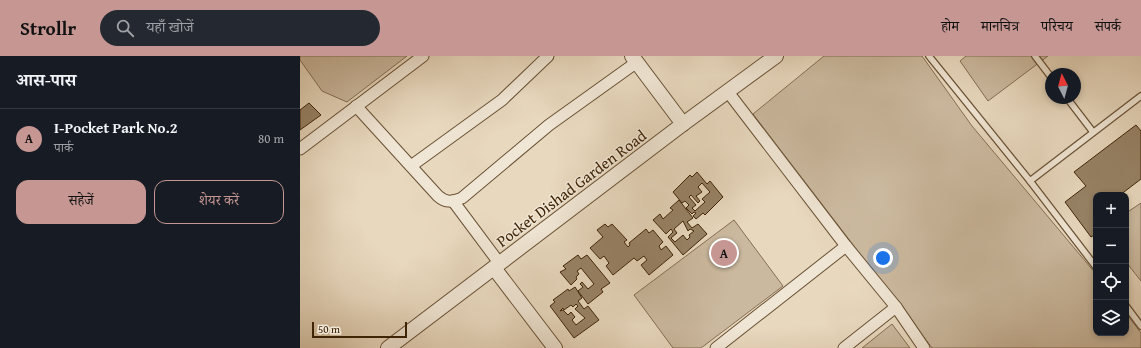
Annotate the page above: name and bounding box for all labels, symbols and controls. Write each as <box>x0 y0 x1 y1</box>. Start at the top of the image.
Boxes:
search box <box>100 10 380 46</box>
text: Strollr <box>20 14 76 42</box>
text: यहाँ खोजें <box>146 16 193 37</box>
text: होम <box>941 16 959 36</box>
text: मानचित्र <box>981 16 1019 36</box>
text: परिचय <box>1041 16 1073 36</box>
text: संपर्क <box>1095 16 1121 36</box>
icon: search <box>114 17 136 39</box>
text: आस-पास <box>16 67 76 92</box>
north arrow <box>1045 68 1081 104</box>
text: I-Pocket Park No.2 <box>54 117 178 138</box>
street label: Pocket Dishad Garden Road <box>491 123 652 253</box>
text: A <box>25 129 33 148</box>
text: 80 m <box>258 129 284 148</box>
text: पार्क <box>54 138 73 157</box>
button: सहेजें <box>16 180 146 224</box>
button: शेयर करें <box>154 180 284 224</box>
map controls <box>1093 192 1129 336</box>
button: + <box>1093 192 1129 228</box>
button: − <box>1093 228 1129 264</box>
pin: A <box>711 238 737 268</box>
your location <box>873 248 893 268</box>
button: locate <box>1093 264 1129 300</box>
button: layers <box>1093 300 1129 336</box>
scale bar <box>312 320 407 339</box>
text: 50 m <box>318 321 340 337</box>

